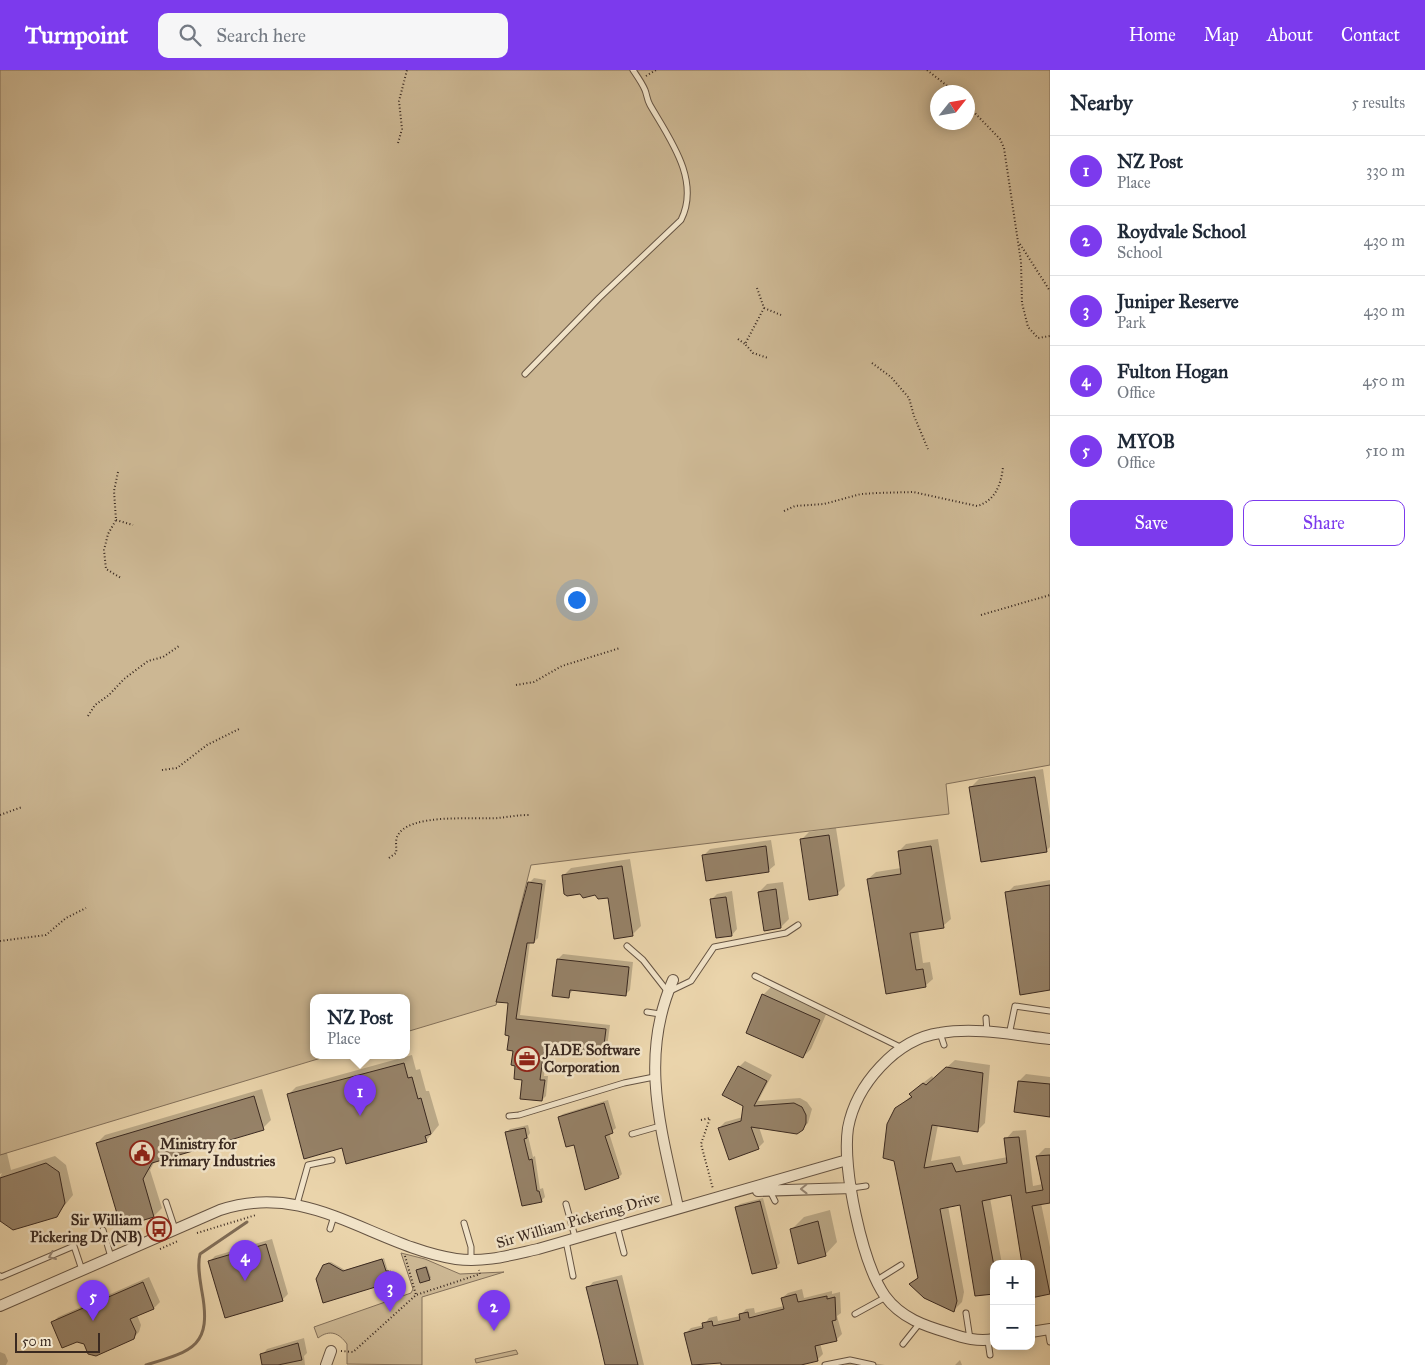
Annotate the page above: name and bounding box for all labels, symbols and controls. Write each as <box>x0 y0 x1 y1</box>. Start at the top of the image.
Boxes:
search box <box>158 13 508 58</box>
text: Turnpoint <box>25 20 128 50</box>
icon: search <box>176 21 204 49</box>
text: Search here <box>216 24 306 47</box>
text: Home <box>1129 24 1176 46</box>
text: Map <box>1204 24 1239 46</box>
text: About <box>1267 24 1313 46</box>
text: Contact <box>1341 24 1400 46</box>
north arrow <box>930 85 975 130</box>
text: Nearby <box>1070 90 1133 116</box>
text: 5 results <box>1351 93 1405 112</box>
text: NZ Post <box>1117 150 1183 173</box>
text: 1 <box>1083 161 1089 180</box>
text: 330 m <box>1366 161 1405 180</box>
text: Place <box>1117 173 1151 192</box>
text: Roydvale School <box>1117 220 1246 243</box>
text: 2 <box>1082 231 1090 250</box>
text: 430 m <box>1363 231 1405 250</box>
text: School <box>1117 243 1162 262</box>
text: Juniper Reserve <box>1117 290 1239 313</box>
text: 3 <box>1083 301 1089 320</box>
text: 430 m <box>1363 301 1405 320</box>
text: Park <box>1117 313 1146 332</box>
text: Fulton Hogan <box>1117 360 1228 383</box>
text: 4 <box>1082 371 1090 390</box>
text: 450 m <box>1362 371 1405 390</box>
text: Office <box>1117 383 1155 402</box>
text: MYOB <box>1117 430 1175 453</box>
text: 5 <box>1082 441 1090 460</box>
text: 510 m <box>1365 441 1405 460</box>
text: Office <box>1117 453 1155 472</box>
button: Save <box>1070 500 1233 546</box>
button: Share <box>1243 500 1405 546</box>
your location <box>564 587 590 613</box>
popup <box>310 994 410 1059</box>
text: NZ Post <box>327 1006 393 1029</box>
text: Place <box>327 1029 361 1048</box>
place label: JADE Software Corporation <box>542 1041 641 1077</box>
office icon: JADE Software Corporation <box>514 1046 540 1072</box>
pin: 1 <box>344 1075 376 1116</box>
place label: Ministry for Primary Industries <box>160 1135 276 1171</box>
public building icon: Ministry for Primary Industries <box>129 1140 155 1166</box>
one-way arrow <box>799 1184 807 1195</box>
street label: Sir William Pickering Drive <box>494 1188 662 1252</box>
place label: Sir William Pickering Dr (NB) <box>30 1211 142 1247</box>
bus stop icon: Sir William Pickering Dr (NB) <box>146 1216 172 1242</box>
pin: 4 <box>229 1240 261 1281</box>
one-way arrow <box>48 1249 57 1260</box>
map controls <box>990 1260 1035 1350</box>
button: + <box>990 1260 1035 1305</box>
pin: 3 <box>374 1271 406 1312</box>
pin: 5 <box>77 1280 109 1321</box>
pin: 2 <box>478 1290 510 1331</box>
button: − <box>990 1305 1035 1350</box>
scale bar <box>15 1330 100 1353</box>
text: 50 m <box>22 1333 51 1350</box>

